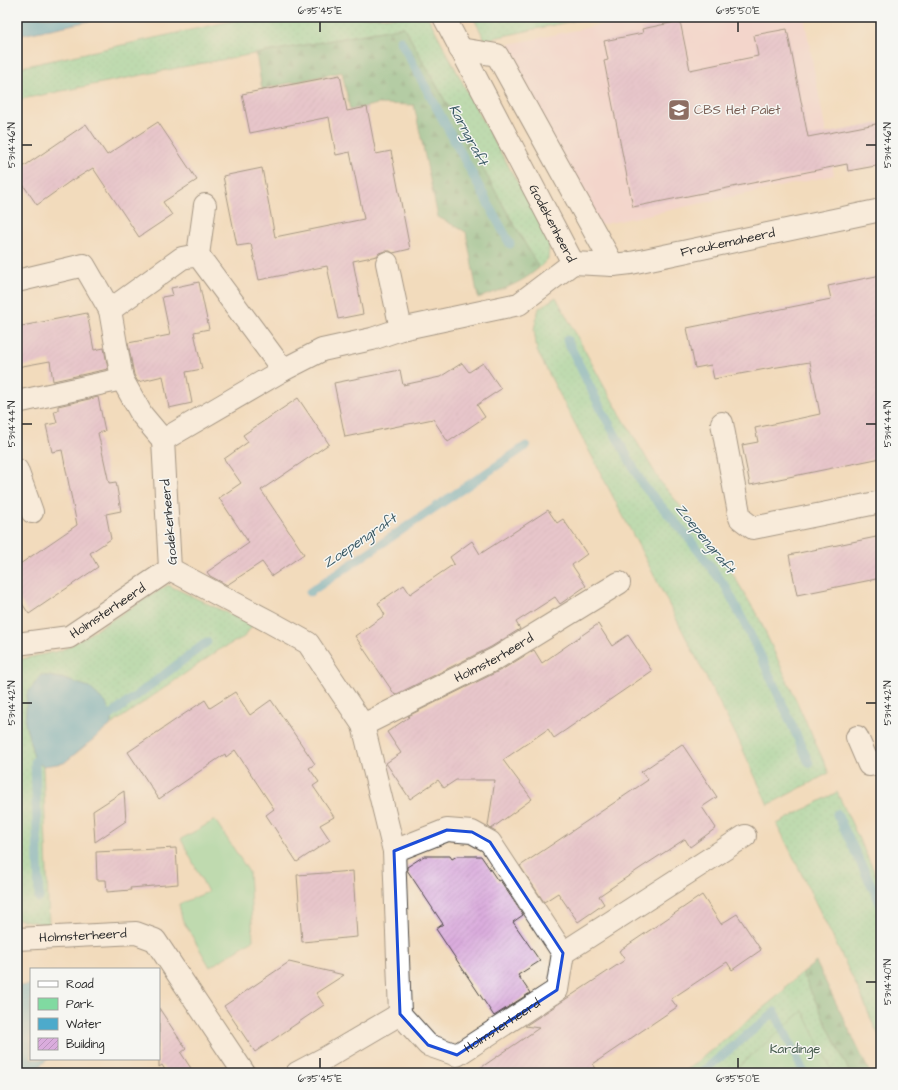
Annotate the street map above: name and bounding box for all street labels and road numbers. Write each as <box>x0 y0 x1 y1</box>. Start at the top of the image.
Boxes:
street label: Godekenheerd <box>524 181 580 266</box>
street label: Froukemaheerd <box>679 224 777 261</box>
street label: Godekenheerd <box>156 478 182 566</box>
street label: Holmsterheerd <box>66 579 149 643</box>
street label: Holmsterheerd <box>451 629 537 687</box>
street label: Holmsterheerd <box>39 924 128 947</box>
street label: Holmsterheerd <box>460 994 544 1057</box>

